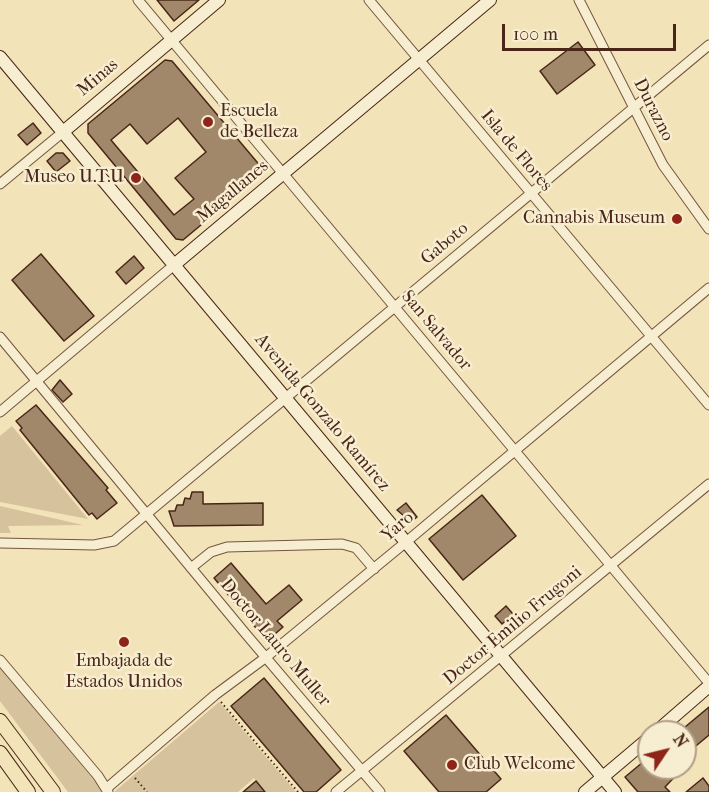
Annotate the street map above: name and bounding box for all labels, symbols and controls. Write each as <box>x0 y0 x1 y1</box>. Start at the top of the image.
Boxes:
scale bar <box>505 12 679 50</box>
text: 100 m <box>513 24 558 45</box>
street label: Minas <box>73 55 123 101</box>
street label: Durazno <box>628 75 678 145</box>
place label: Escuela de Belleza <box>220 101 298 144</box>
street label: Isla de Flores <box>476 106 556 196</box>
marker: Escuela de Belleza <box>201 115 215 129</box>
street label: Magallanes <box>193 156 273 228</box>
place label: Museo U.T.U <box>24 167 124 189</box>
marker: Museo U.T.U <box>129 171 143 185</box>
place label: Cannabis Museum <box>523 208 665 230</box>
marker: Cannabis Museum <box>670 212 684 226</box>
street label: Gaboto <box>417 218 473 270</box>
street label: San Salvador <box>396 287 476 375</box>
street label: Avenida Gonzalo Ramírez <box>250 330 394 496</box>
street label: Yaro <box>377 507 419 547</box>
street label: Doctor Emilio Frugoni <box>439 562 587 690</box>
street label: Doctor Lauro Muller <box>215 575 335 711</box>
marker: Embajada de Estados Unidos <box>117 635 131 649</box>
place label: Embajada de Estados Unidos <box>65 651 183 694</box>
north arrow <box>637 720 697 780</box>
text: N <box>669 730 692 751</box>
place label: Club Welcome <box>464 754 575 776</box>
marker: Club Welcome <box>445 758 459 772</box>

